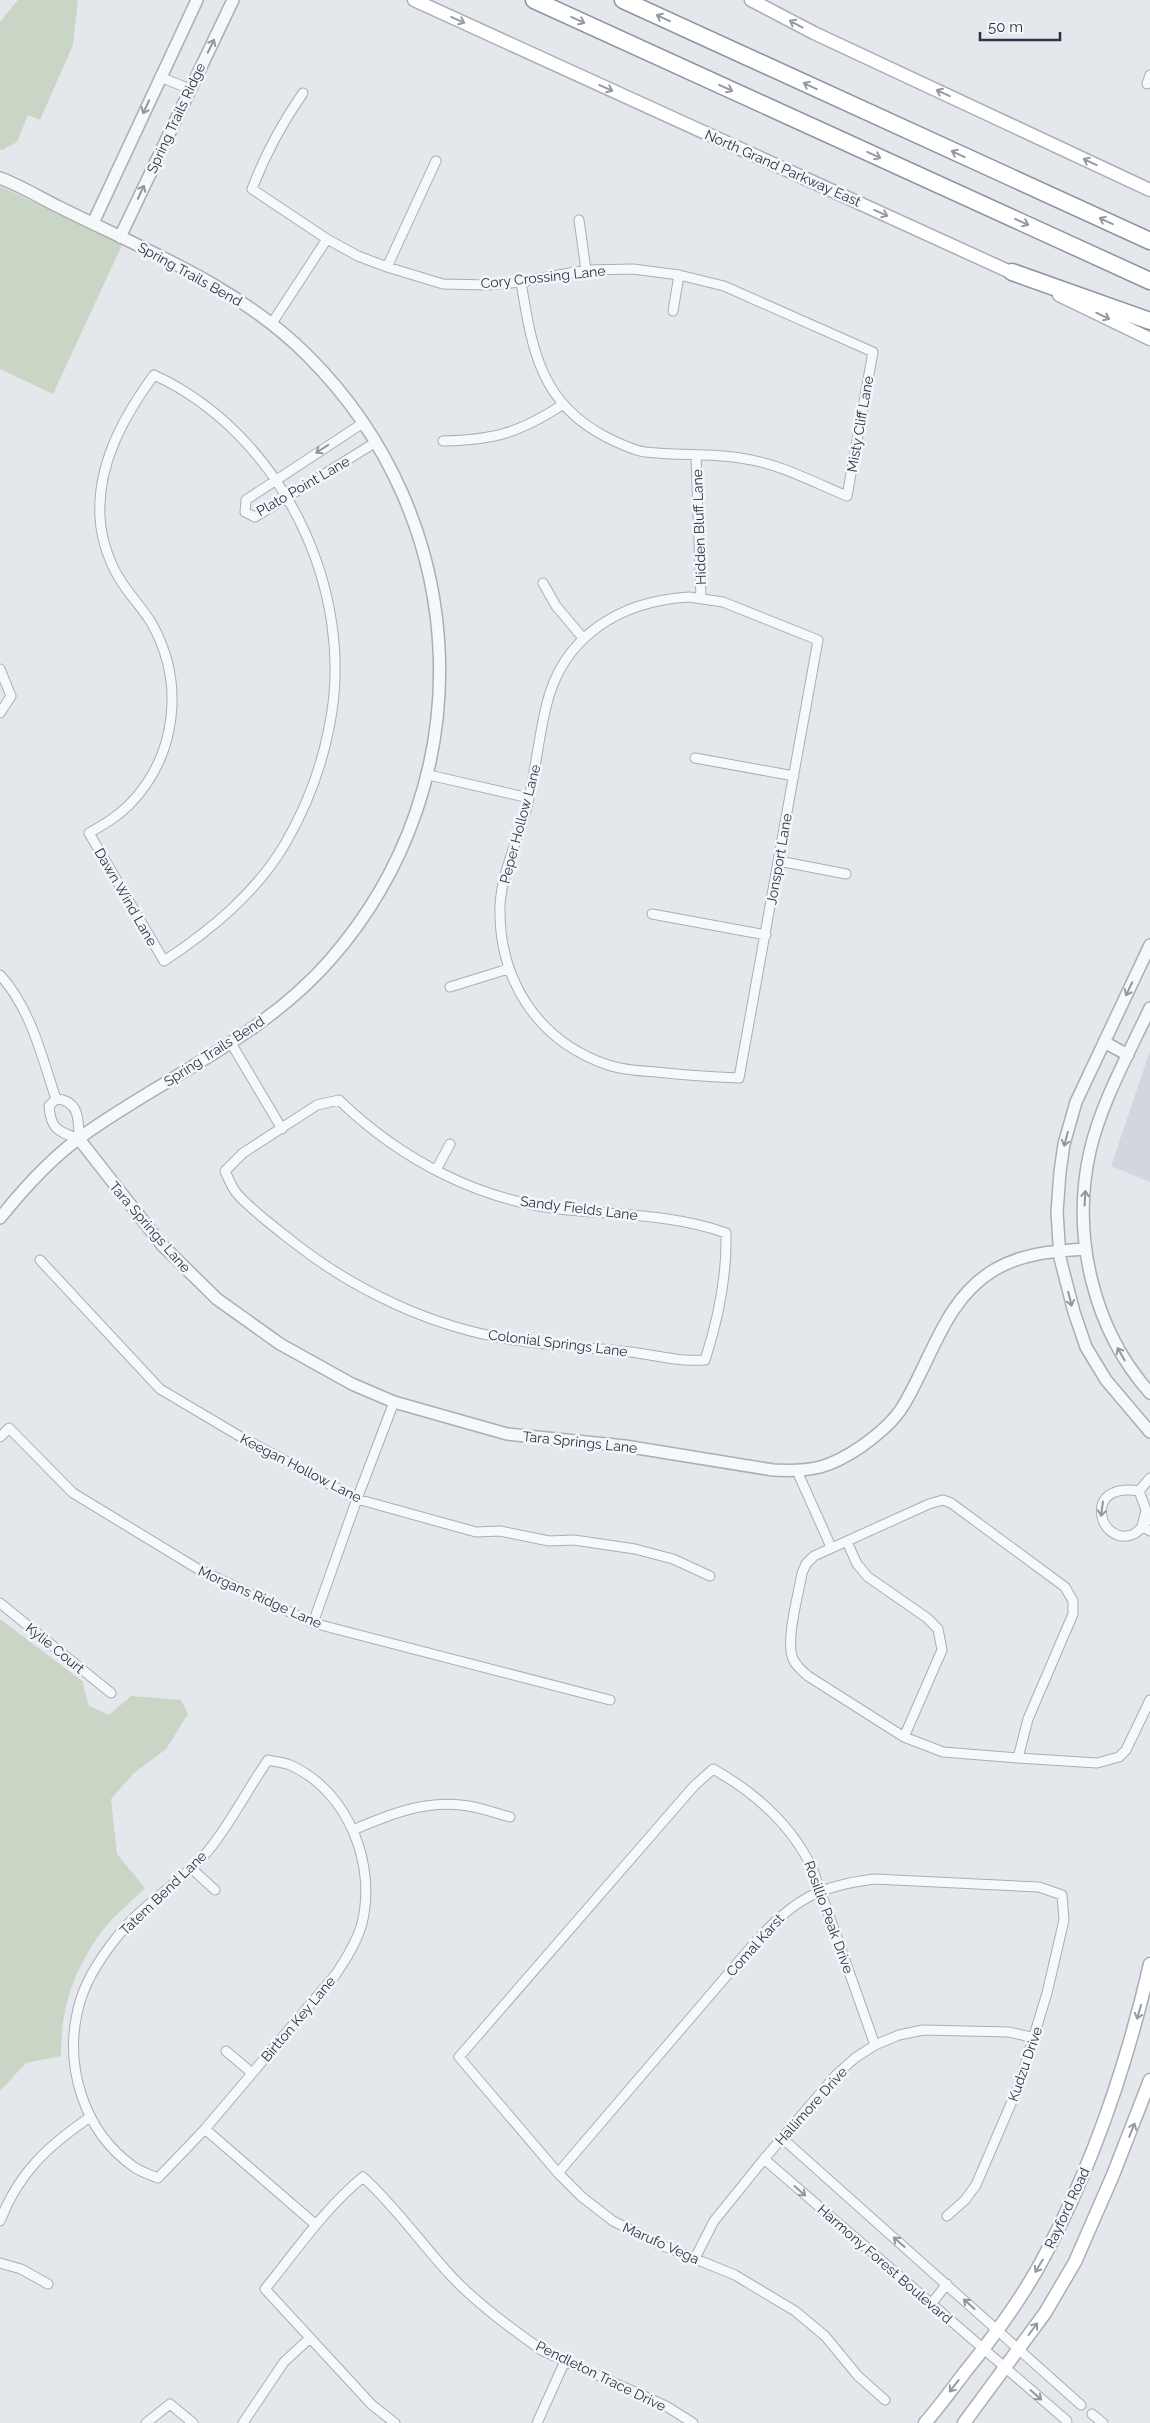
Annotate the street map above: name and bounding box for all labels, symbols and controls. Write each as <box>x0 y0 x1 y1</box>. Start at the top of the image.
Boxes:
scale bar <box>980 10 1060 42</box>
one-way arrow <box>655 13 670 23</box>
one-way arrow <box>450 16 465 26</box>
one-way arrow <box>570 16 585 26</box>
text: 50 m <box>988 18 1023 36</box>
one-way arrow <box>789 19 804 28</box>
one-way arrow <box>206 39 216 54</box>
street label: Spring Trails Ridge <box>143 60 209 176</box>
one-way arrow <box>803 80 818 90</box>
one-way arrow <box>598 83 613 93</box>
one-way arrow <box>718 84 733 93</box>
one-way arrow <box>936 88 951 98</box>
one-way arrow <box>141 99 151 114</box>
street label: North Grand Parkway East <box>703 126 864 210</box>
one-way arrow <box>951 148 966 158</box>
one-way arrow <box>866 151 881 161</box>
one-way arrow <box>1083 157 1098 167</box>
one-way arrow <box>136 185 146 200</box>
one-way arrow <box>873 209 888 218</box>
one-way arrow <box>1099 216 1114 226</box>
one-way arrow <box>1014 218 1029 228</box>
street label: Spring Trails Bend <box>135 239 245 309</box>
street label: Cory Crossing Lane <box>480 262 606 292</box>
one-way arrow <box>1095 312 1110 322</box>
street label: Misty Cliff Lane <box>844 375 876 473</box>
one-way arrow <box>316 444 330 454</box>
street label: Plato Point Lane <box>254 453 352 519</box>
street label: Hidden Bluff Lane <box>689 469 709 585</box>
street label: Peper Hollow Lane <box>496 763 544 885</box>
street label: Jonsport Lane <box>763 812 795 906</box>
street label: Dawn Wind Lane <box>91 845 161 949</box>
one-way arrow <box>1124 981 1134 996</box>
street label: Spring Trails Bend <box>161 1013 267 1089</box>
one-way arrow <box>1061 1130 1070 1146</box>
street label: Tara Springs Lane <box>106 1178 194 1276</box>
one-way arrow <box>1080 1190 1089 1206</box>
street label: Sandy Fields Lane <box>519 1193 639 1223</box>
one-way arrow <box>1066 1291 1075 1307</box>
street label: Colonial Springs Lane <box>487 1327 629 1359</box>
one-way arrow <box>1116 1346 1126 1361</box>
street label: Tara Springs Lane <box>522 1428 638 1456</box>
street label: Keegan Hollow Lane <box>238 1430 364 1506</box>
one-way arrow <box>1097 1501 1107 1517</box>
street label: Morgans Ridge Lane <box>196 1563 324 1631</box>
street label: Kylie Court <box>23 1620 88 1677</box>
street label: Tatem Bend Lane <box>116 1848 210 1938</box>
street label: Rosillio Peak Drive <box>801 1859 857 1975</box>
street label: Comal Karst <box>723 1910 787 1979</box>
street label: Birtton Key Lane <box>258 1973 338 2065</box>
one-way arrow <box>1133 2003 1143 2019</box>
street label: Kudzu Drive <box>1005 2025 1045 2103</box>
street label: Hallimore Drive <box>772 2064 850 2148</box>
one-way arrow <box>1127 2123 1137 2138</box>
street label: Rayford Road <box>1041 2165 1093 2251</box>
one-way arrow <box>794 2185 807 2197</box>
street label: Harmony Forest Boulevard <box>814 2201 956 2327</box>
street label: Marufo Vega <box>620 2219 702 2267</box>
one-way arrow <box>892 2236 905 2247</box>
one-way arrow <box>1033 2259 1043 2273</box>
one-way arrow <box>963 2298 976 2310</box>
one-way arrow <box>1028 2322 1038 2336</box>
street label: Pendleton Trace Drive <box>533 2338 669 2414</box>
one-way arrow <box>949 2380 960 2393</box>
one-way arrow <box>1029 2389 1042 2400</box>

